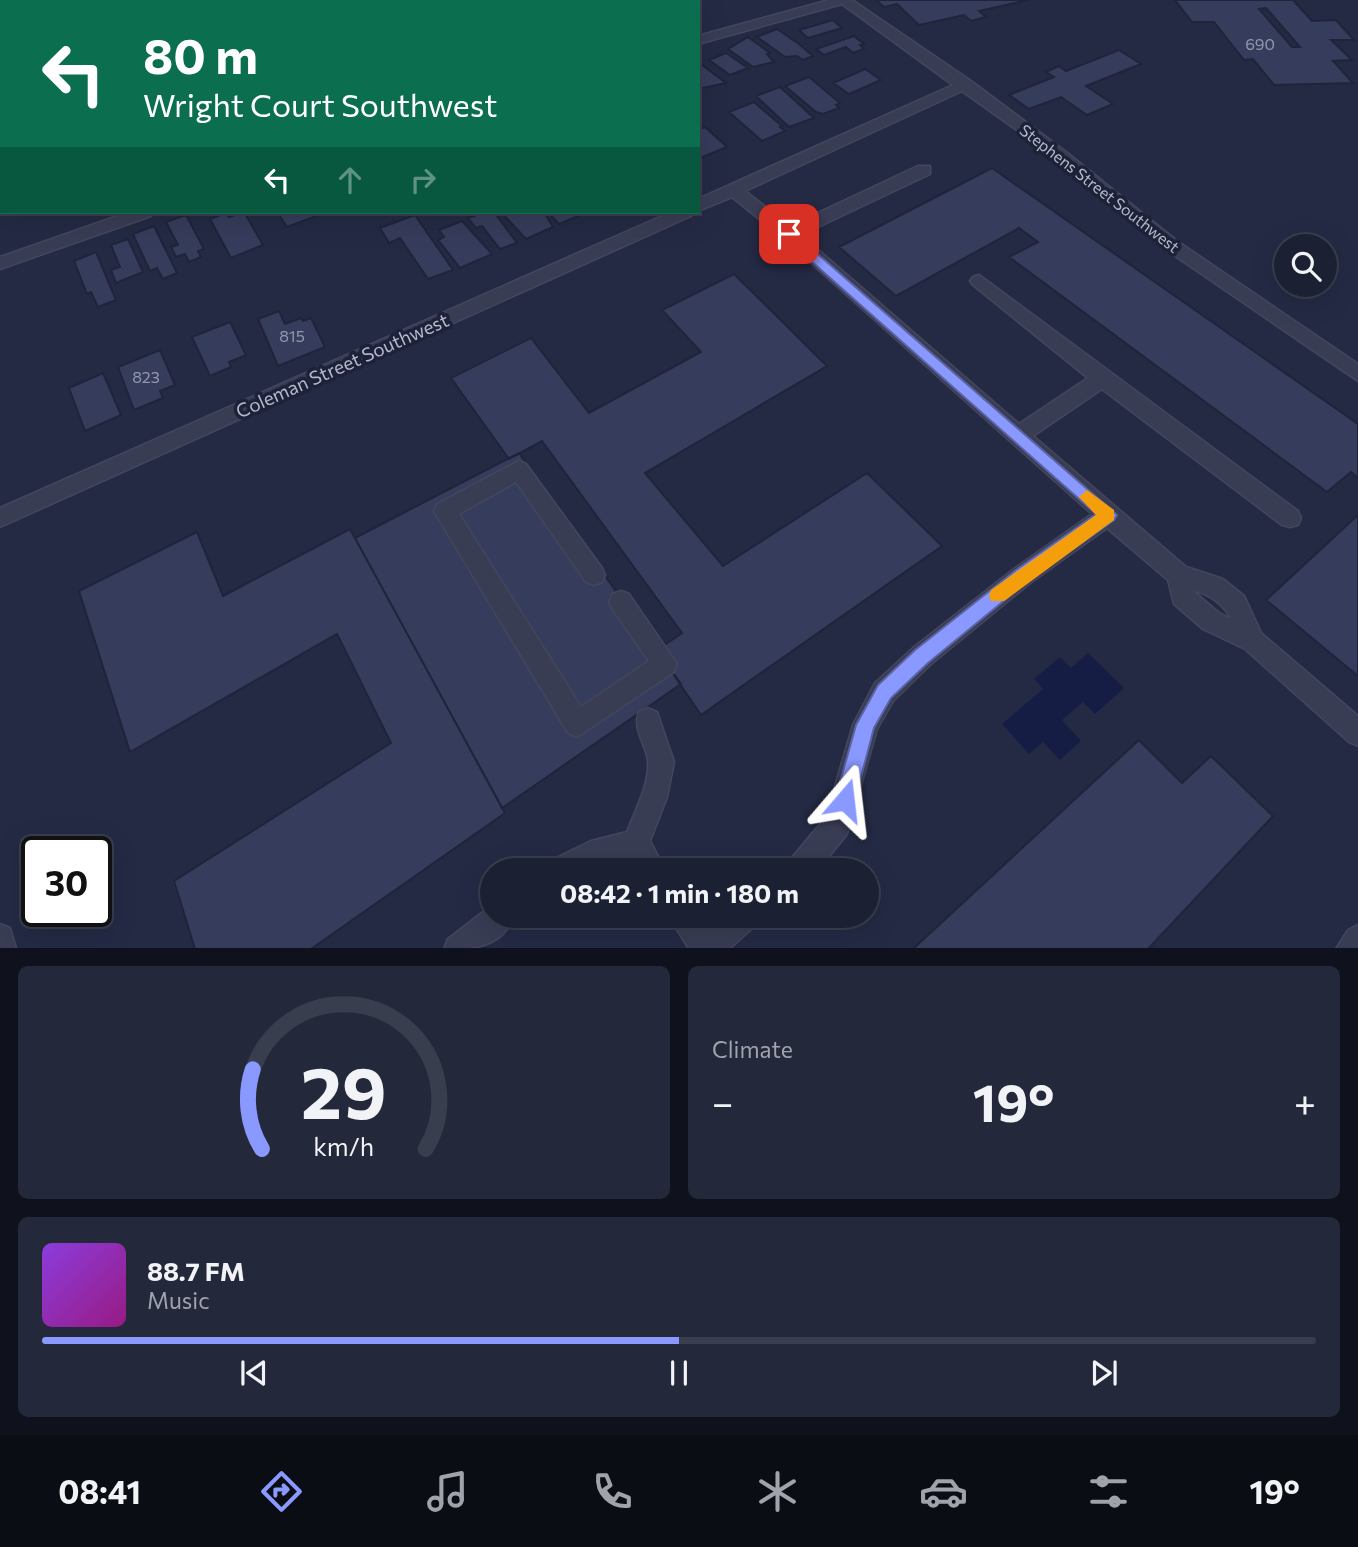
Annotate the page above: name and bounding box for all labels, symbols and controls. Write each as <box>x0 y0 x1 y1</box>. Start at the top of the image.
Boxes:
text: 80 m <box>143 24 258 84</box>
icon: left <box>28 28 119 119</box>
house number: 690 <box>1245 34 1275 53</box>
text: Wright Court Southwest <box>143 84 497 124</box>
street label: Stephens Street Southwest <box>1016 120 1184 256</box>
icon: left <box>258 161 296 199</box>
icon: ahead <box>331 161 369 199</box>
icon: right <box>404 161 442 199</box>
pin <box>759 204 819 264</box>
icon: arrive <box>770 215 808 253</box>
map controls <box>1274 234 1337 297</box>
button: search <box>1274 234 1337 297</box>
street label: Coleman Street Southwest <box>232 308 452 422</box>
house number: 815 <box>279 326 305 345</box>
house number: 823 <box>132 367 160 386</box>
position arrow <box>808 763 882 837</box>
speed limit sign: 30 <box>21 836 112 927</box>
text: 08:42 · 1 min · 180 m <box>560 877 799 908</box>
text: Climate <box>712 1035 793 1063</box>
text: 29 <box>301 1045 387 1134</box>
text: 19° <box>973 1069 1054 1133</box>
text: − <box>712 1078 734 1125</box>
text: + <box>1294 1078 1316 1125</box>
text: km/h <box>314 1130 374 1160</box>
text: 88.7 FM <box>147 1255 245 1286</box>
text: Music <box>147 1286 210 1314</box>
icon: previous <box>235 1354 273 1392</box>
icon: pause <box>660 1354 698 1392</box>
icon: next <box>1085 1354 1123 1392</box>
icon: directions <box>257 1467 306 1516</box>
icon: music <box>423 1467 472 1516</box>
icon: phone <box>588 1467 637 1516</box>
icon: climate <box>753 1467 802 1516</box>
icon: car <box>919 1467 968 1516</box>
icon: filters <box>1084 1467 1133 1516</box>
text: 08:41 <box>58 1471 141 1511</box>
text: 19° <box>1250 1471 1300 1511</box>

